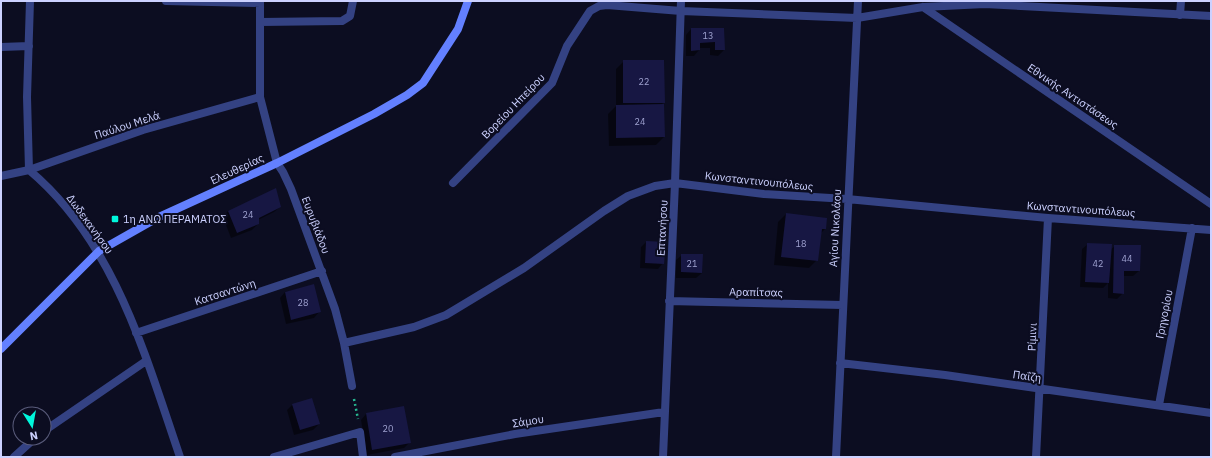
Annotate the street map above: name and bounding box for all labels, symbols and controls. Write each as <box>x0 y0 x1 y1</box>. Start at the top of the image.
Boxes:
house number: 13 <box>703 30 713 41</box>
street label: Εθνικής Αντιστάσεως <box>1025 60 1121 132</box>
street label: Βορείου Ηπείρου <box>478 70 548 142</box>
house number: 22 <box>639 76 649 87</box>
street label: Παύλου Μελά <box>92 108 162 142</box>
house number: 24 <box>635 116 645 127</box>
street label: Ελευθερίας <box>208 151 266 187</box>
street label: Κωνσταντινουπόλεως <box>704 168 814 194</box>
street label: Αγίου Νικολάου <box>826 189 844 267</box>
street label: Δωδεκανήσου <box>64 191 116 257</box>
street label: Ευρυβιάδου <box>299 194 333 256</box>
street label: Κωνσταντινουπόλεως <box>1026 198 1136 220</box>
street label: Επτανήσου <box>654 200 670 256</box>
house number: 24 <box>243 209 253 220</box>
place label: 1η ΑΝΩ ΠΕΡΑΜΑΤΟΣ <box>123 212 226 226</box>
marker: 1η ΑΝΩ ΠΕΡΑΜΑΤΟΣ <box>110 214 120 224</box>
house number: 18 <box>796 238 806 249</box>
house number: 44 <box>1122 253 1132 264</box>
house number: 21 <box>687 258 697 269</box>
house number: 42 <box>1093 258 1103 269</box>
street label: Κατσαντώνη <box>193 276 257 308</box>
street label: Αραπίτσας <box>729 285 783 299</box>
street label: Γρηγορίου <box>1152 288 1176 340</box>
house number: 28 <box>298 297 308 308</box>
street label: Ρίμινι <box>1025 323 1039 351</box>
street label: Παΐζη <box>1012 367 1042 385</box>
north arrow <box>12 406 52 446</box>
street label: Σάμου <box>511 412 545 430</box>
house number: 20 <box>383 423 393 434</box>
text: N <box>29 428 39 443</box>

